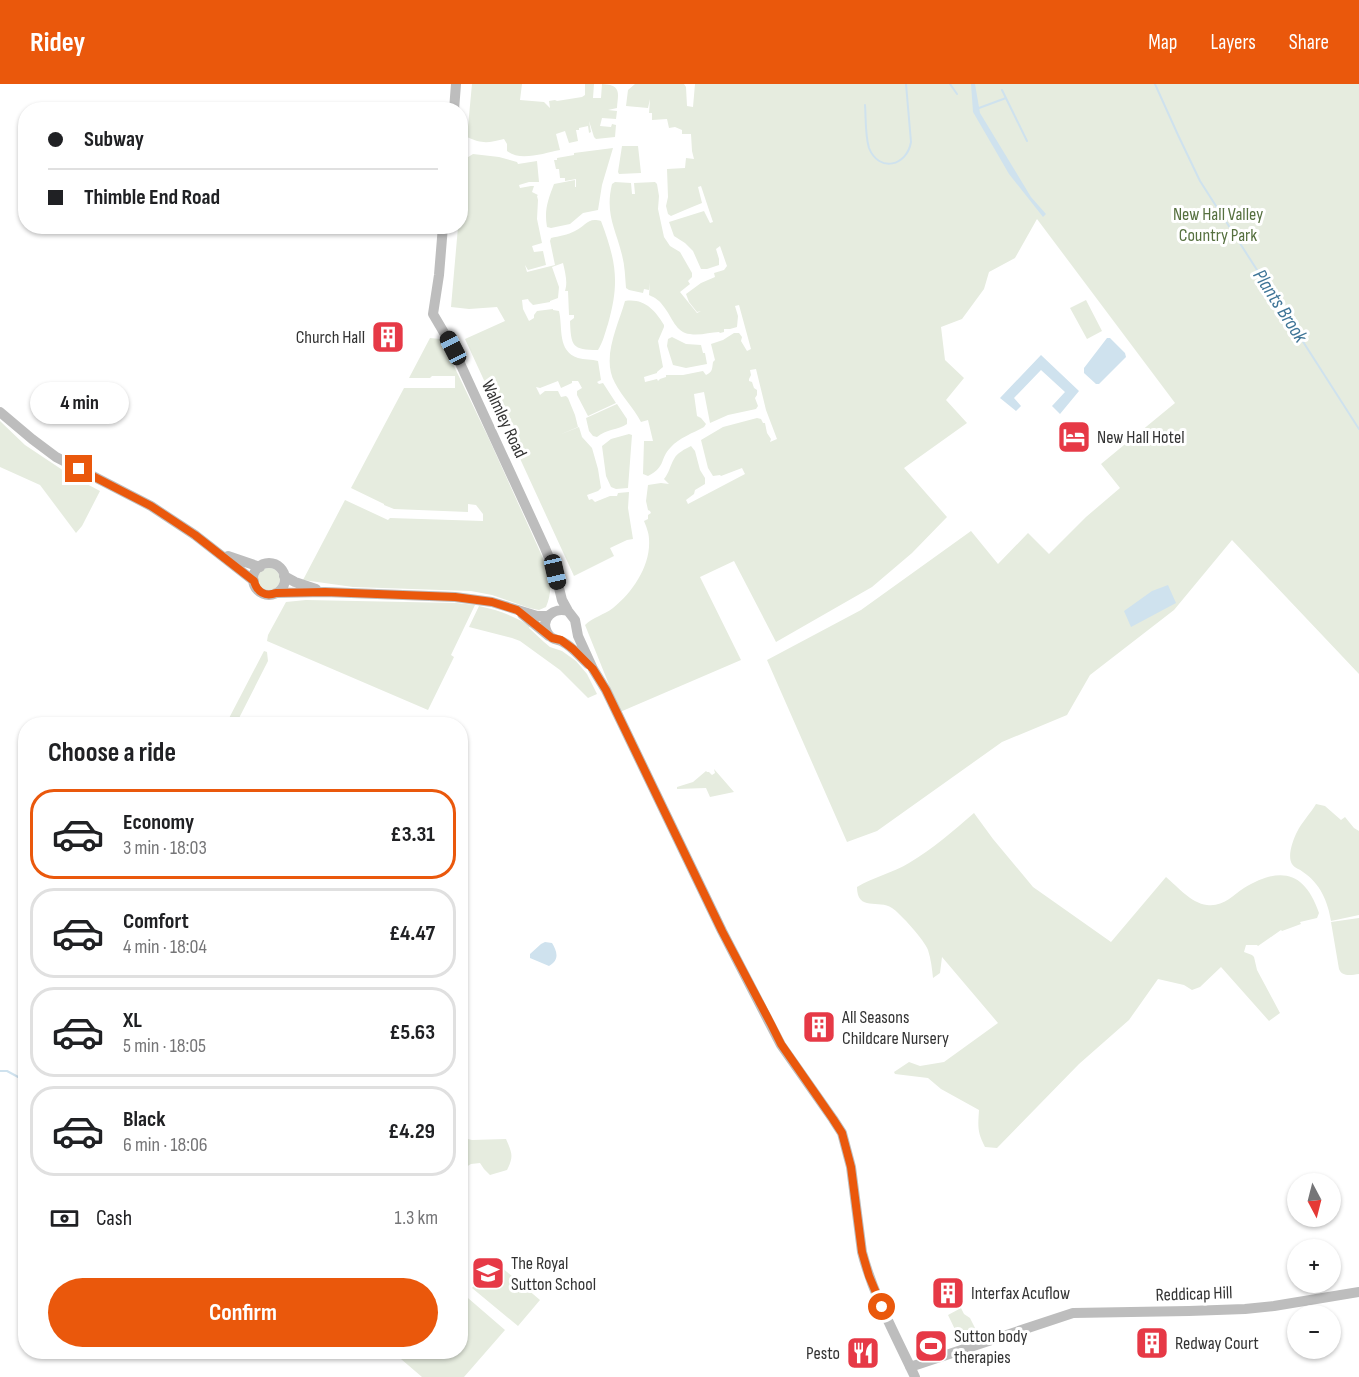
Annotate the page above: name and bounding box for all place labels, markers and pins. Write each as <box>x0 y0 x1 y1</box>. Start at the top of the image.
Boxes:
building icon: Church Hall <box>370 319 406 355</box>
place label: Church Hall <box>296 327 365 348</box>
hotel icon: New Hall Hotel <box>1056 419 1092 455</box>
place label: New Hall Hotel <box>1097 427 1185 448</box>
place label: All Seasons Childcare Nursery <box>841 1007 949 1049</box>
building icon: All Seasons Childcare Nursery <box>801 1009 837 1045</box>
place label: The Royal Sutton School <box>511 1253 596 1295</box>
school or university icon: The Royal Sutton School <box>470 1255 506 1291</box>
building icon: Interfax Acuflow <box>930 1275 966 1311</box>
place label: Interfax Acuflow <box>971 1283 1070 1304</box>
building icon: Redway Court <box>1134 1325 1170 1361</box>
place label: Sutton body therapies <box>954 1326 1028 1368</box>
sports icon: Sutton body therapies <box>913 1328 949 1364</box>
place label: Redway Court <box>1175 1333 1259 1354</box>
restaurant icon: Pesto <box>845 1335 881 1371</box>
place label: Pesto <box>806 1343 840 1364</box>

